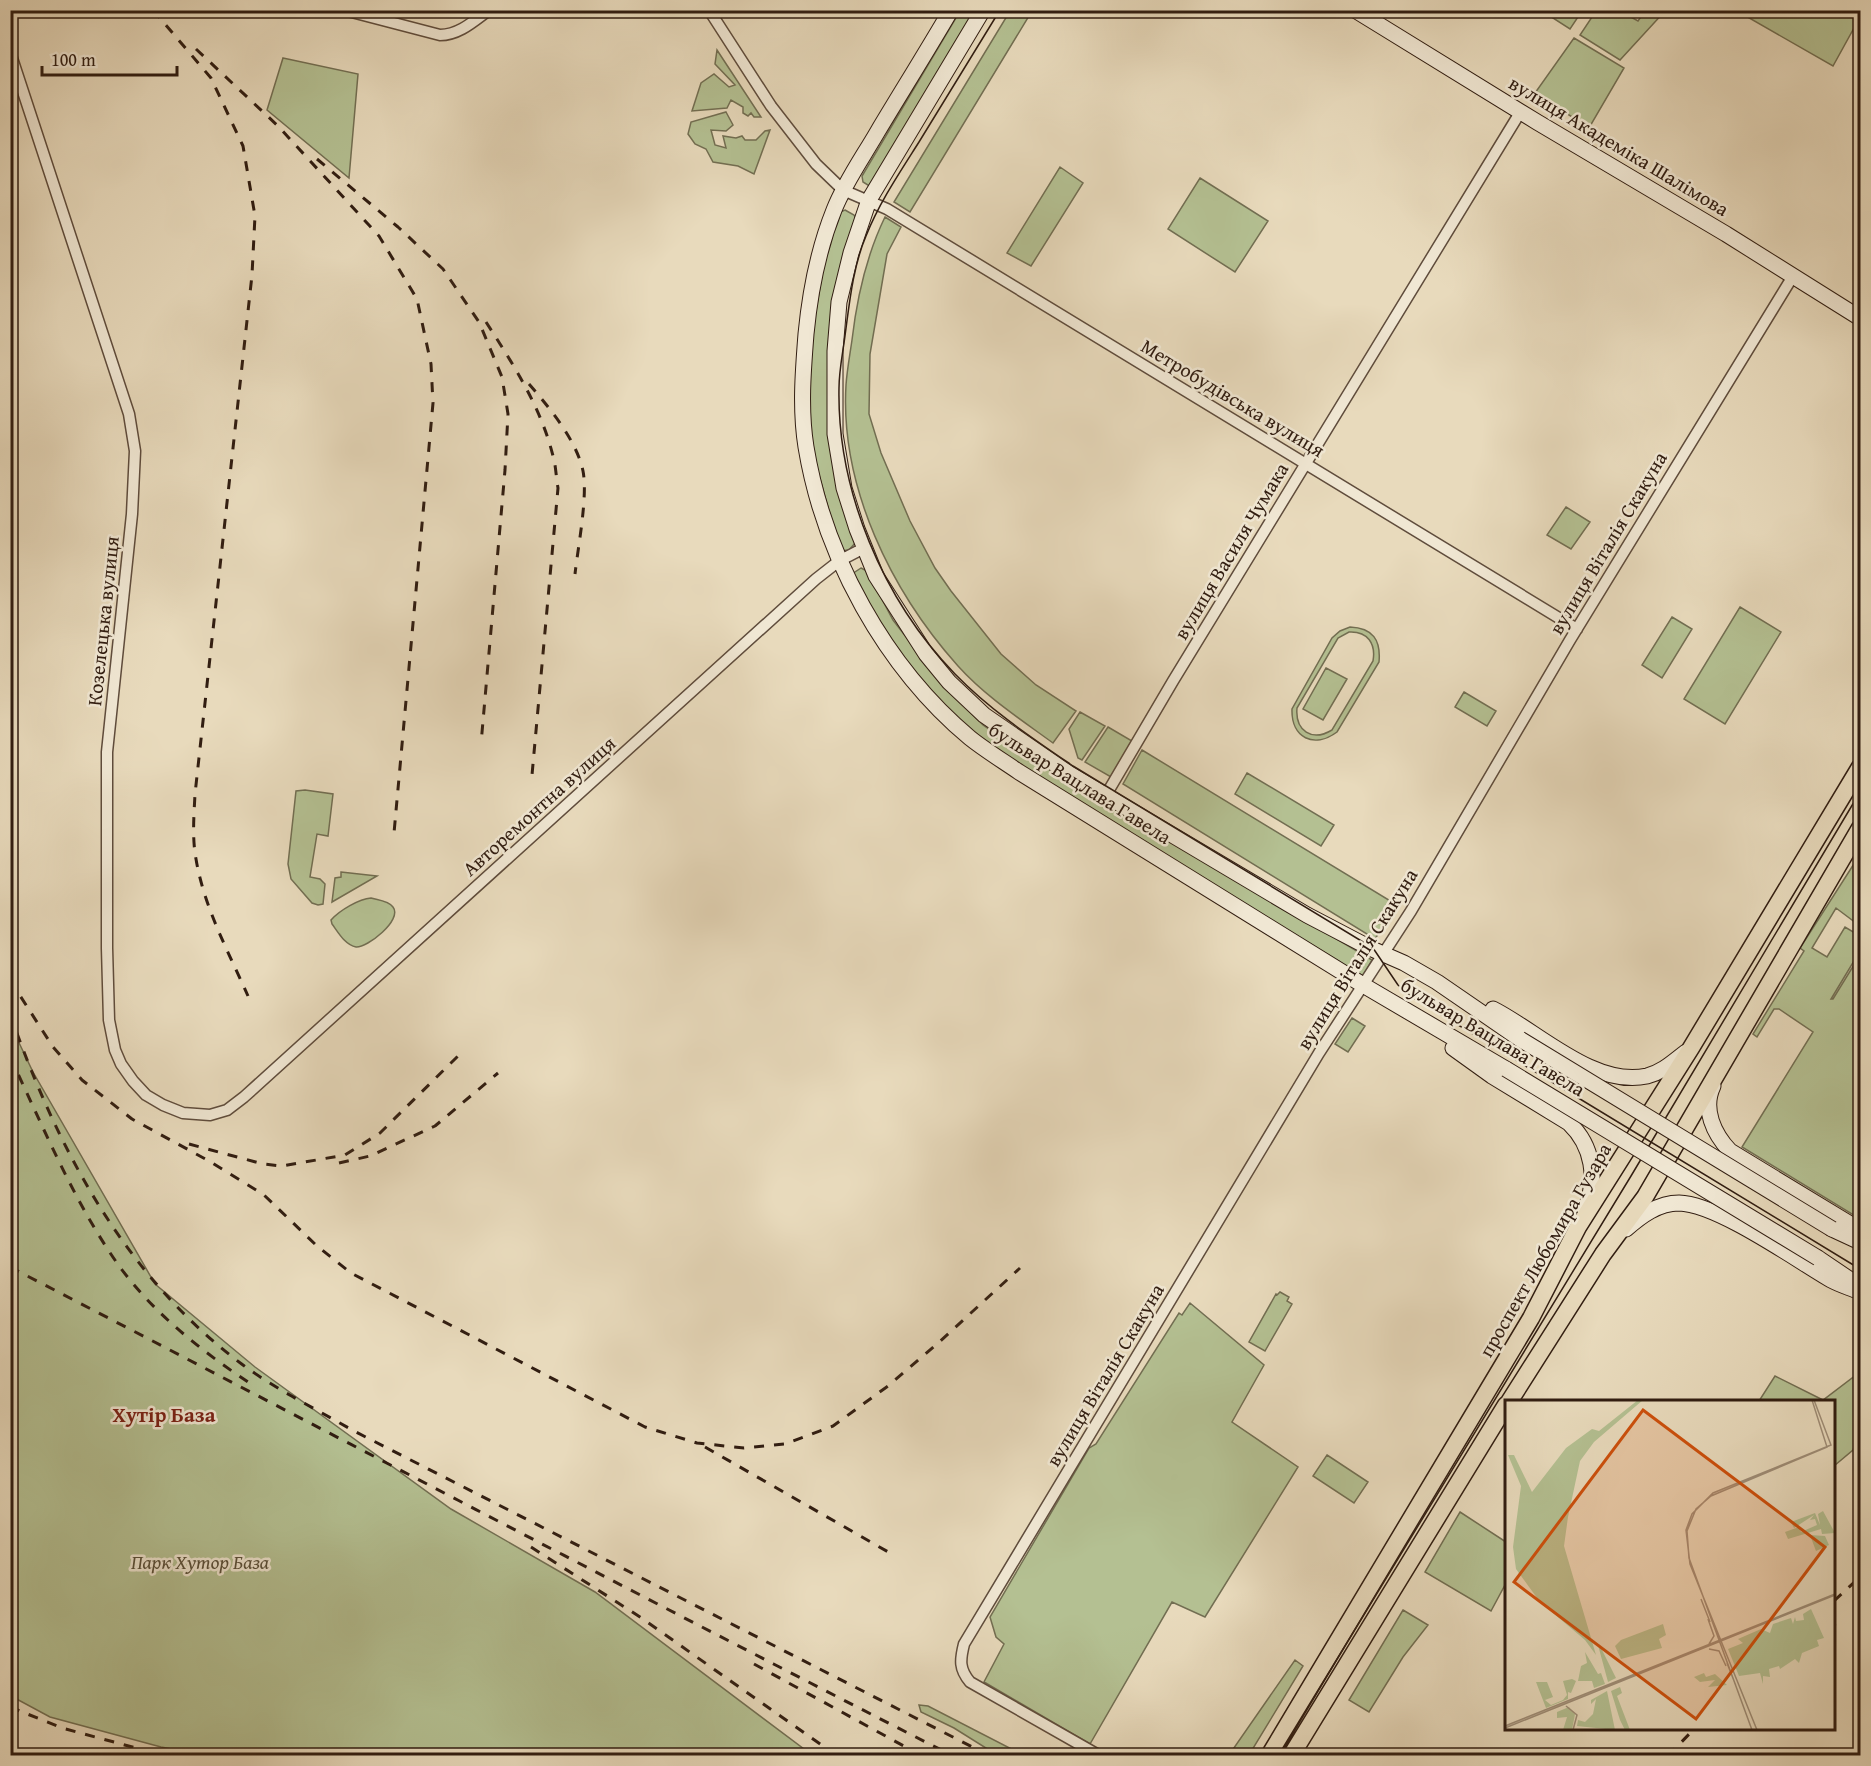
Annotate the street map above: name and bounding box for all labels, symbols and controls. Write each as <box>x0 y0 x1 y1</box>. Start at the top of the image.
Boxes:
scale bar <box>42 39 177 77</box>
text: 100 m <box>51 46 96 73</box>
street label: вулиця Академіка Шалімова <box>1504 68 1735 223</box>
street label: Метробудівська вулиця <box>1136 331 1331 464</box>
street label: вулиця Віталія Скакуна <box>1541 445 1674 640</box>
street label: вулиця Василя Чумака <box>1166 456 1295 645</box>
street label: Козелецька вулиця <box>79 535 126 707</box>
street label: бульвар Вацлава Гавела <box>983 714 1178 851</box>
street label: Авторемонтна вулиця <box>456 729 622 883</box>
street label: вулиця Віталія Скакуна <box>1289 862 1424 1055</box>
street label: бульвар Вацлава Гавела <box>1395 970 1591 1104</box>
street label: проспект Любомира Гузара <box>1471 1137 1618 1362</box>
street label: вулиця Віталія Скакуна <box>1038 1277 1171 1472</box>
district label: Хутір База <box>112 1399 216 1430</box>
inset map <box>1505 1400 1835 1730</box>
park label: Парк Хутор База <box>131 1547 270 1576</box>

